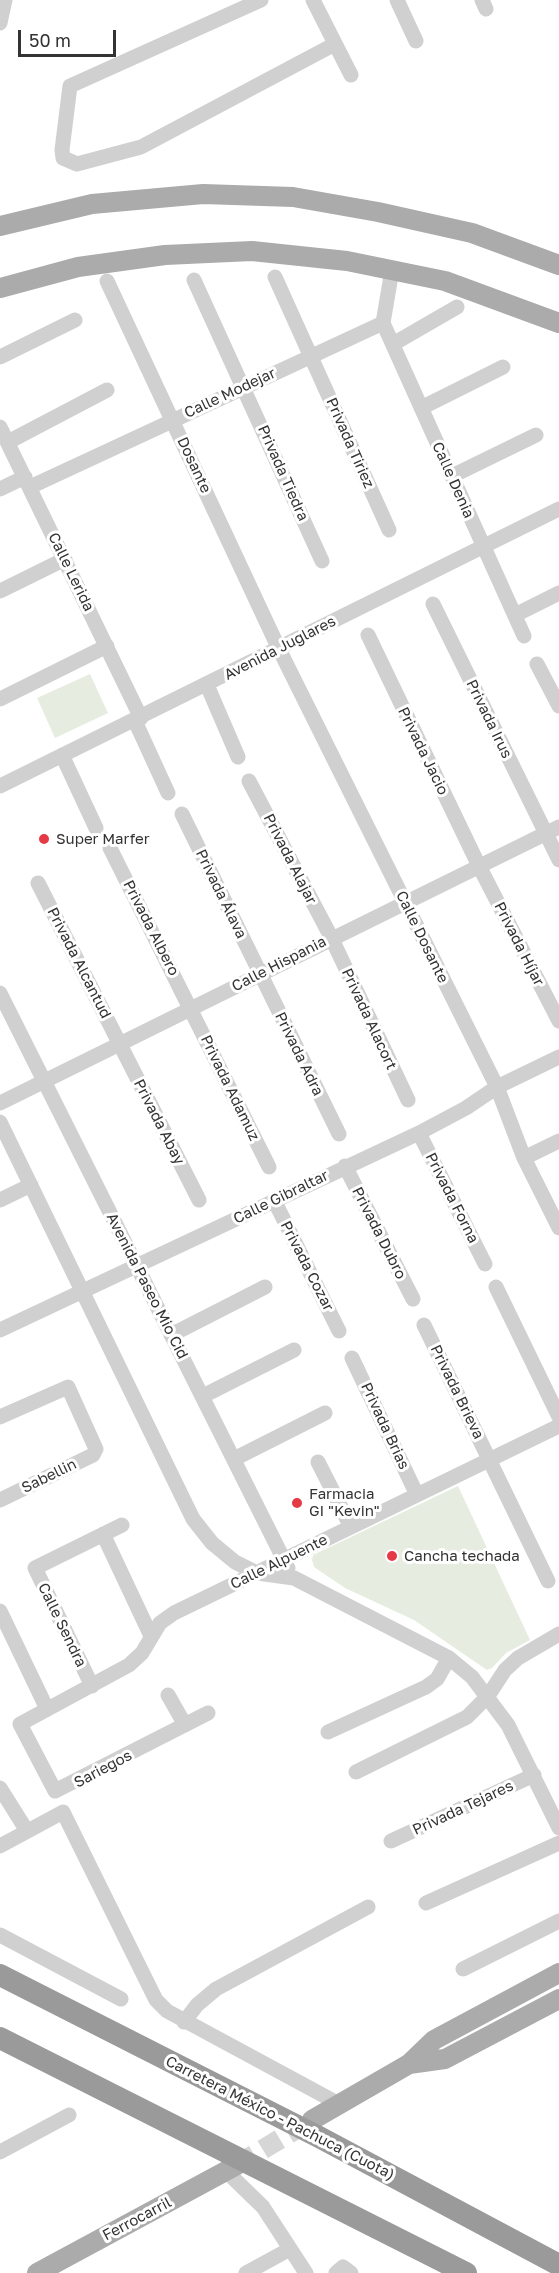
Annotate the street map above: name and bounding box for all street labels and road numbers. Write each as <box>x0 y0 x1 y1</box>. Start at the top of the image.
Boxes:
street label: Calle Modejar <box>181 364 279 422</box>
street label: Privada Tiriez <box>322 395 378 491</box>
street label: Privada Tiedra <box>254 422 312 524</box>
street label: Dosante <box>173 434 215 496</box>
street label: Calle Denia <box>428 439 478 521</box>
street label: Calle Lerida <box>44 530 98 614</box>
street label: Avenida Juglares <box>221 612 339 684</box>
street label: Privada Irus <box>462 677 516 761</box>
street label: Privada Jacio <box>394 704 452 798</box>
street label: Privada Alajar <box>260 811 320 907</box>
street label: Privada Álava <box>192 847 250 941</box>
street label: Privada Albero <box>119 877 183 979</box>
street label: Calle Dosante <box>392 888 452 986</box>
street label: Privada Híjar <box>490 899 548 989</box>
street label: Privada Alcantud <box>43 905 115 1021</box>
street label: Calle Hispania <box>229 933 329 995</box>
street label: Privada Alacort <box>338 965 400 1073</box>
street label: Privada Adra <box>271 1009 327 1099</box>
street label: Privada Adamuz <box>197 1032 263 1144</box>
street label: Privada Abay <box>130 1076 188 1168</box>
street label: Privada Forna <box>422 1150 482 1246</box>
street label: Calle Gibraltar <box>231 1166 331 1228</box>
street label: Privada Dubro <box>348 1184 410 1282</box>
street label: Avenida Paseo Mio Cid <box>102 1210 192 1362</box>
street label: Privada Cozar <box>277 1218 337 1314</box>
street label: Privada Brieva <box>426 1342 488 1442</box>
street label: Privada Brias <box>357 1380 413 1472</box>
street label: Sabellin <box>19 1455 79 1497</box>
street label: Calle Alpuente <box>227 1531 331 1593</box>
street label: Calle Sendra <box>34 1580 90 1670</box>
street label: Sariegos <box>71 1746 135 1792</box>
street label: Privada Tejares <box>410 1777 516 1839</box>
street label: Carretera México - Pachuca (Cuota) <box>162 2052 398 2184</box>
street label: Ferrocarril <box>100 2193 174 2245</box>

